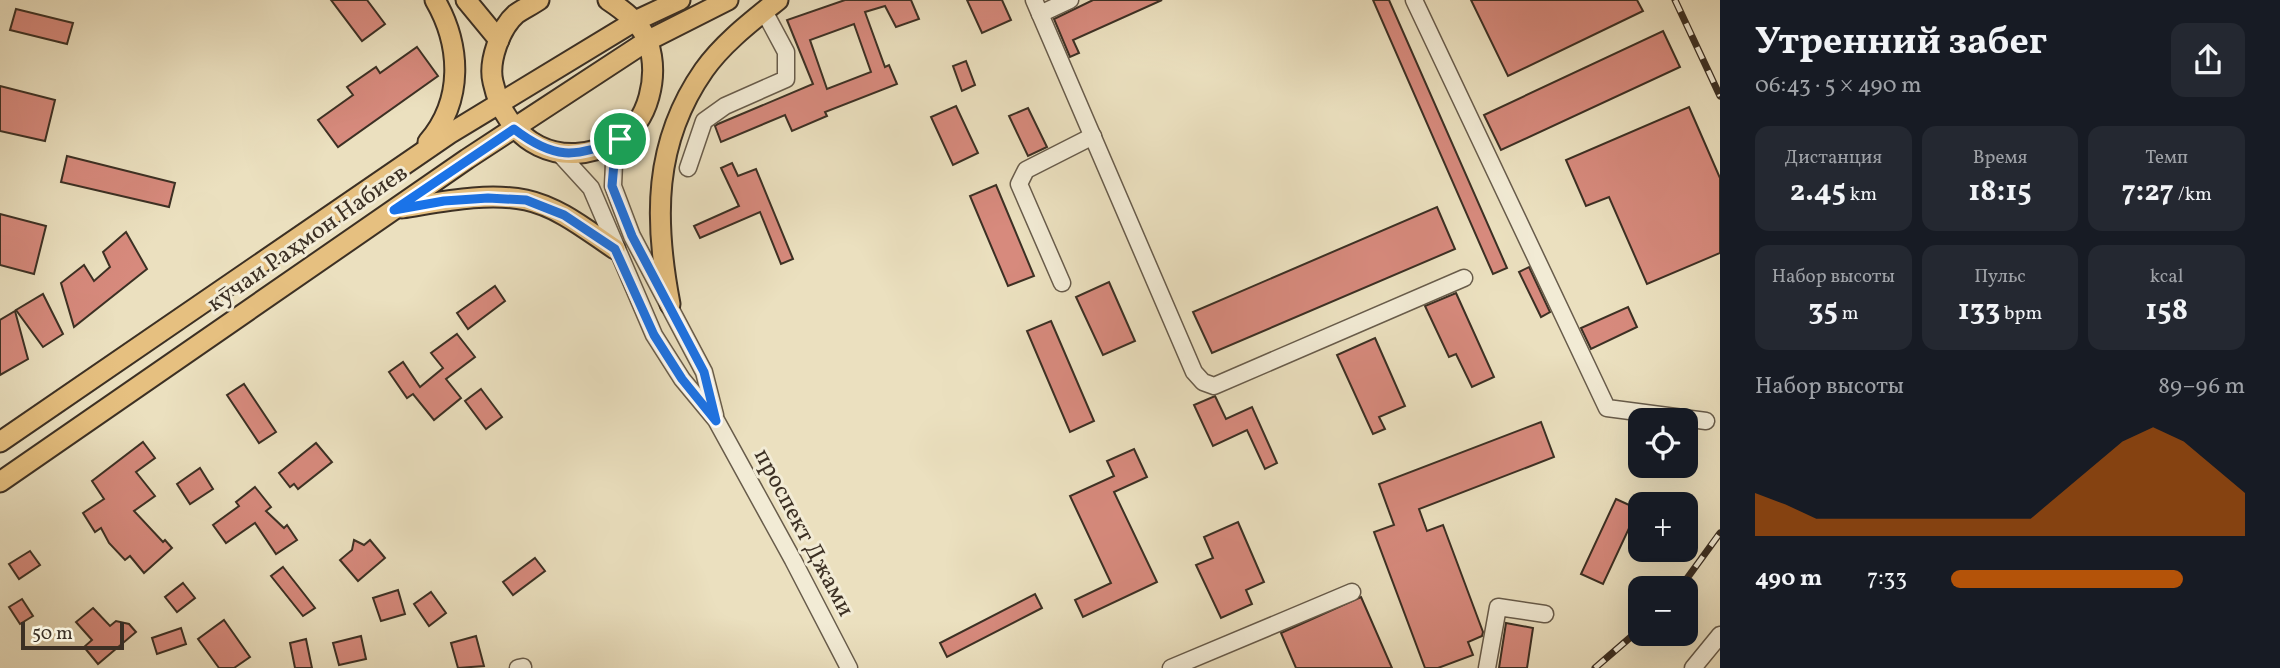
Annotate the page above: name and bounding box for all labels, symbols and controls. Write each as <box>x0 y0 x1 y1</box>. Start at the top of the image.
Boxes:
text: Утренний забег <box>1755 17 2047 70</box>
button: share <box>2171 23 2245 97</box>
text: 06:43 · 5 × 490 m <box>1755 70 1922 102</box>
pin <box>590 109 650 169</box>
icon: arrive <box>601 120 639 158</box>
text: Дистанция <box>1784 145 1882 171</box>
text: Время <box>1973 145 2027 171</box>
text: Темп <box>2145 145 2188 171</box>
street label: кӯчаи Раҳмон Набиев <box>201 157 415 321</box>
text: 2.45 <box>1790 171 1846 213</box>
text: 18:15 <box>1968 171 2032 213</box>
text: 7:27 <box>2121 171 2174 213</box>
text: km <box>1846 182 1877 208</box>
text: /km <box>2174 182 2212 208</box>
text: Набор высоты <box>1772 264 1895 290</box>
text: Пульс <box>1974 264 2026 290</box>
text: kcal <box>2150 264 2184 290</box>
text: 35 <box>1808 290 1838 332</box>
text: 133 <box>1958 290 2000 332</box>
text: 158 <box>2145 290 2188 332</box>
text: m <box>1838 301 1859 327</box>
text: bpm <box>2000 301 2042 327</box>
text: Набор высоты <box>1755 371 1904 403</box>
text: 89–96 m <box>2158 371 2245 403</box>
map controls <box>1628 408 1698 646</box>
button: locate <box>1628 408 1698 478</box>
street label: проспект Джами <box>744 443 862 623</box>
button: + <box>1628 492 1698 562</box>
text: 490 m <box>1755 563 1822 595</box>
text: 7:33 <box>1867 563 1907 595</box>
button: − <box>1628 576 1698 646</box>
scale bar <box>21 619 124 651</box>
text: 50 m <box>32 621 73 647</box>

